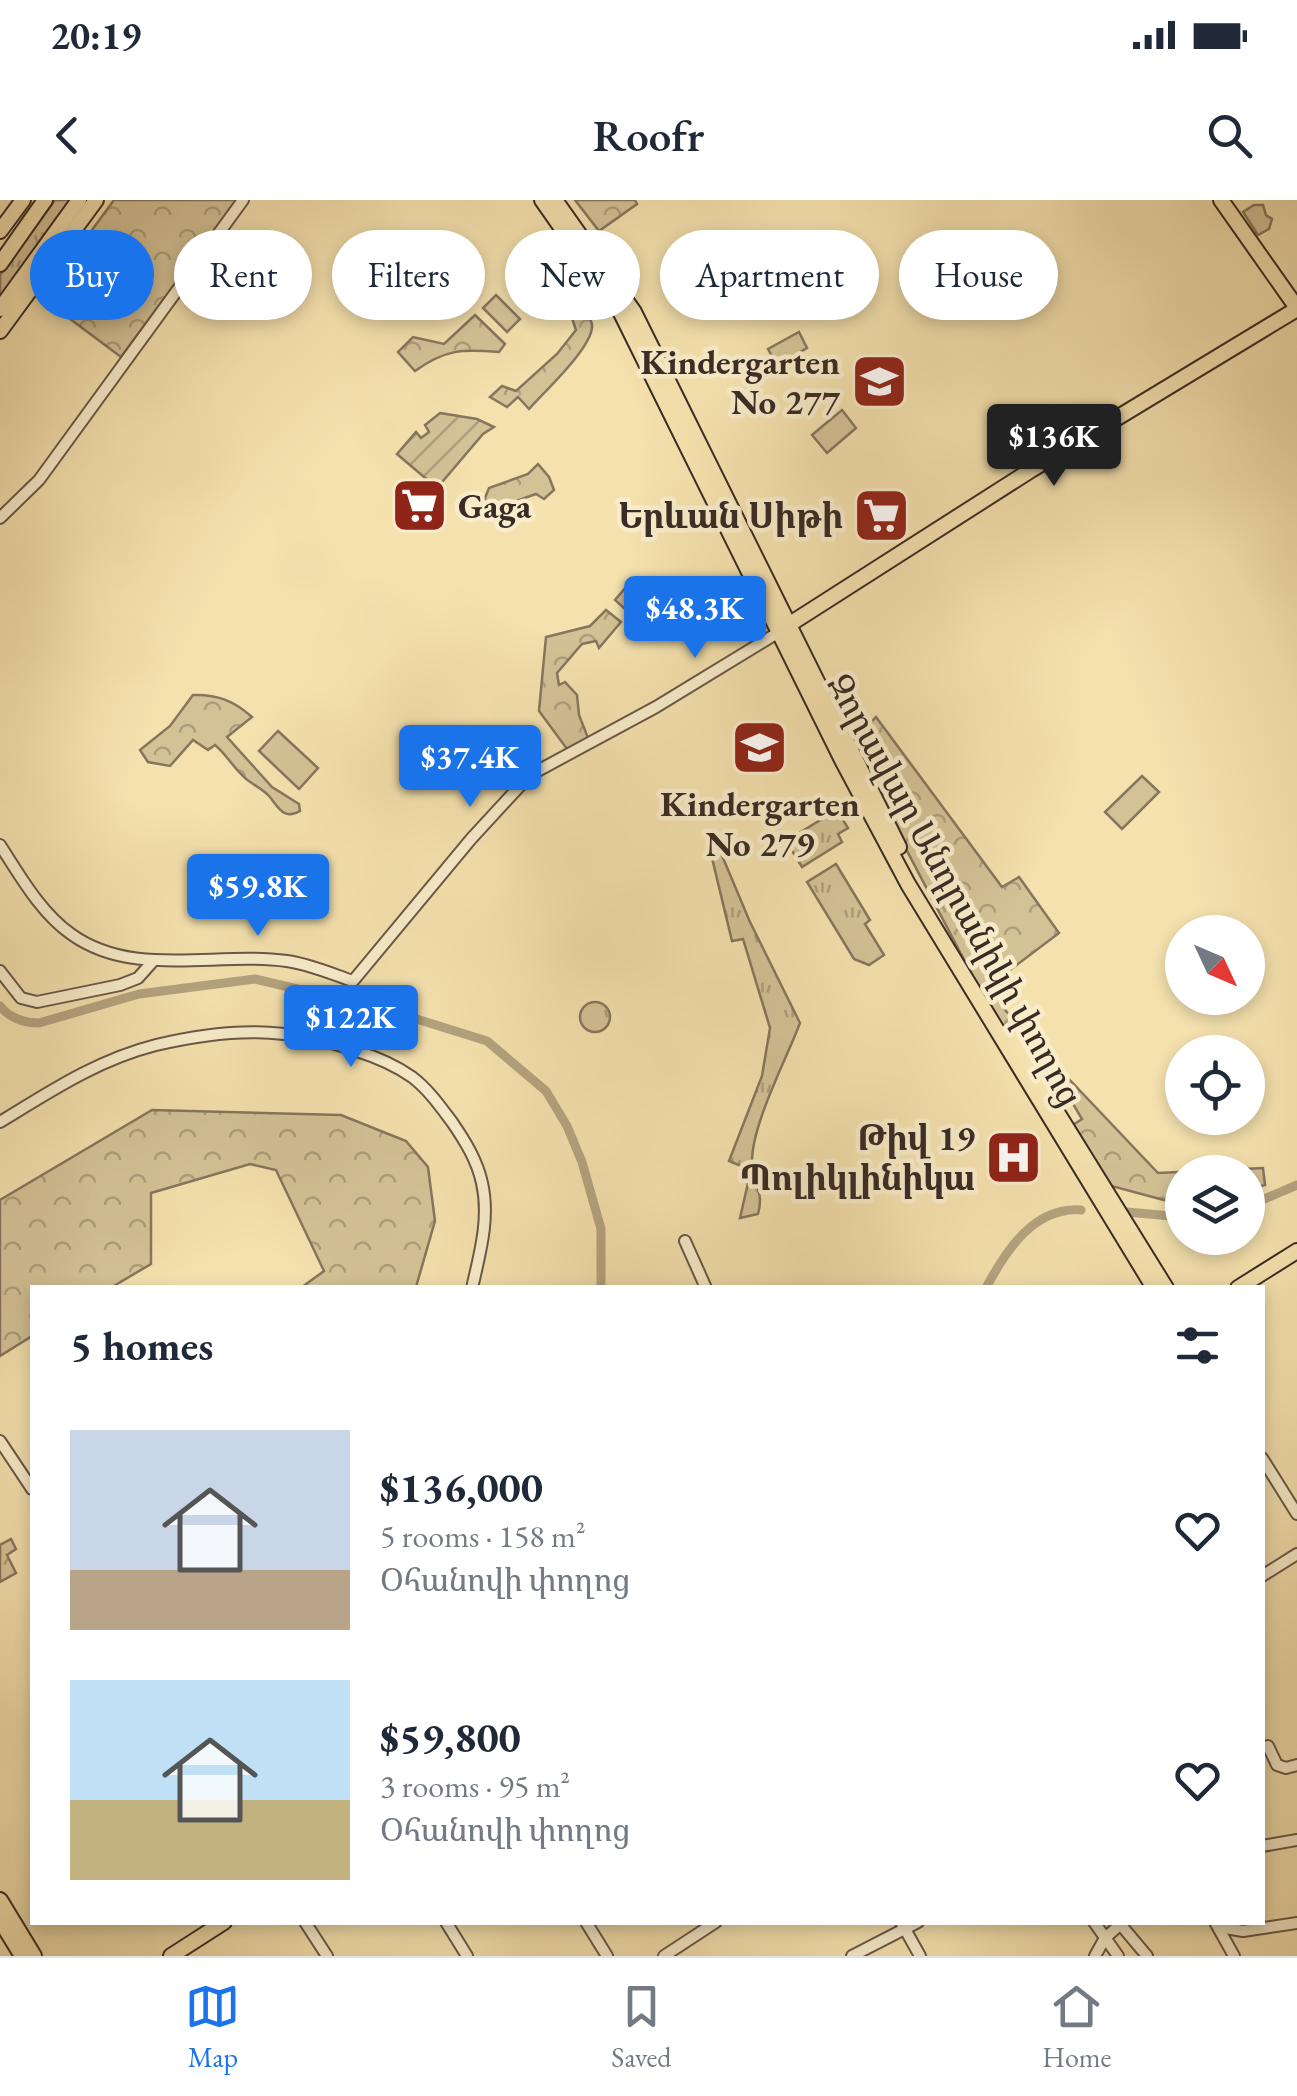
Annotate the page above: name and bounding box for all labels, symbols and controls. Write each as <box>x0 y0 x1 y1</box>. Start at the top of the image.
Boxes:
text: 20:19 <box>50 11 141 60</box>
text: Roofr <box>593 106 704 164</box>
icon: back <box>40 108 95 163</box>
icon: search <box>1202 108 1257 163</box>
chip: Buy <box>30 230 154 320</box>
chip: Rent <box>174 230 312 320</box>
chip: Filters <box>332 230 485 320</box>
chip: New <box>505 230 640 320</box>
chip: Apartment <box>660 230 879 320</box>
chip: House <box>899 230 1058 320</box>
place label: Kindergarten No 277 <box>640 339 840 424</box>
school or university icon: Kindergarten No 277 <box>849 352 909 412</box>
pin: $136K <box>984 404 1124 489</box>
text: $136K <box>1009 415 1099 457</box>
supermarket icon: Gaga <box>389 476 449 536</box>
place label: Gaga <box>458 483 532 528</box>
supermarket icon: Երևան Սիթի <box>852 486 912 546</box>
place label: Երևան Սիթի <box>618 493 843 538</box>
pin: $48.3K <box>614 576 776 661</box>
text: $48.3K <box>646 587 744 629</box>
street label: Զորավար Անդրանիկի փողոց <box>818 666 1093 1114</box>
school or university icon: Kindergarten No 279 <box>730 718 790 778</box>
pin: $37.4K <box>389 725 551 810</box>
text: $37.4K <box>421 736 519 778</box>
place label: Kindergarten No 279 <box>660 781 860 866</box>
pin: $59.8K <box>177 854 339 939</box>
text: $59.8K <box>209 865 307 907</box>
north arrow <box>1165 915 1265 1015</box>
map controls <box>1165 915 1265 1255</box>
pin: $122K <box>281 985 421 1070</box>
text: $122K <box>306 996 396 1038</box>
button: locate <box>1165 1035 1265 1135</box>
place label: Թիվ 19 Պոլիկլինիկա <box>740 1115 975 1200</box>
hospital icon: Թիվ 19 Պոլիկլինիկա <box>984 1128 1044 1188</box>
button: layers <box>1165 1155 1265 1255</box>
text: 5 homes <box>70 1318 213 1373</box>
icon: filters <box>1170 1318 1225 1373</box>
text: $136,000 <box>380 1460 543 1515</box>
icon: home <box>150 1470 270 1590</box>
icon: heart <box>1170 1503 1225 1558</box>
text: 5 rooms · 158 m² <box>380 1515 586 1557</box>
text: Օհանովի փողոց <box>380 1559 630 1601</box>
text: $59,800 <box>380 1710 521 1765</box>
icon: home <box>150 1720 270 1840</box>
icon: heart <box>1170 1753 1225 1808</box>
text: 3 rooms · 95 m² <box>380 1765 570 1807</box>
text: Օհանովի փողոց <box>380 1809 630 1851</box>
tab: Map <box>185 1979 240 2075</box>
tab: Saved <box>611 1979 671 2075</box>
tab: Home <box>1042 1979 1112 2075</box>

